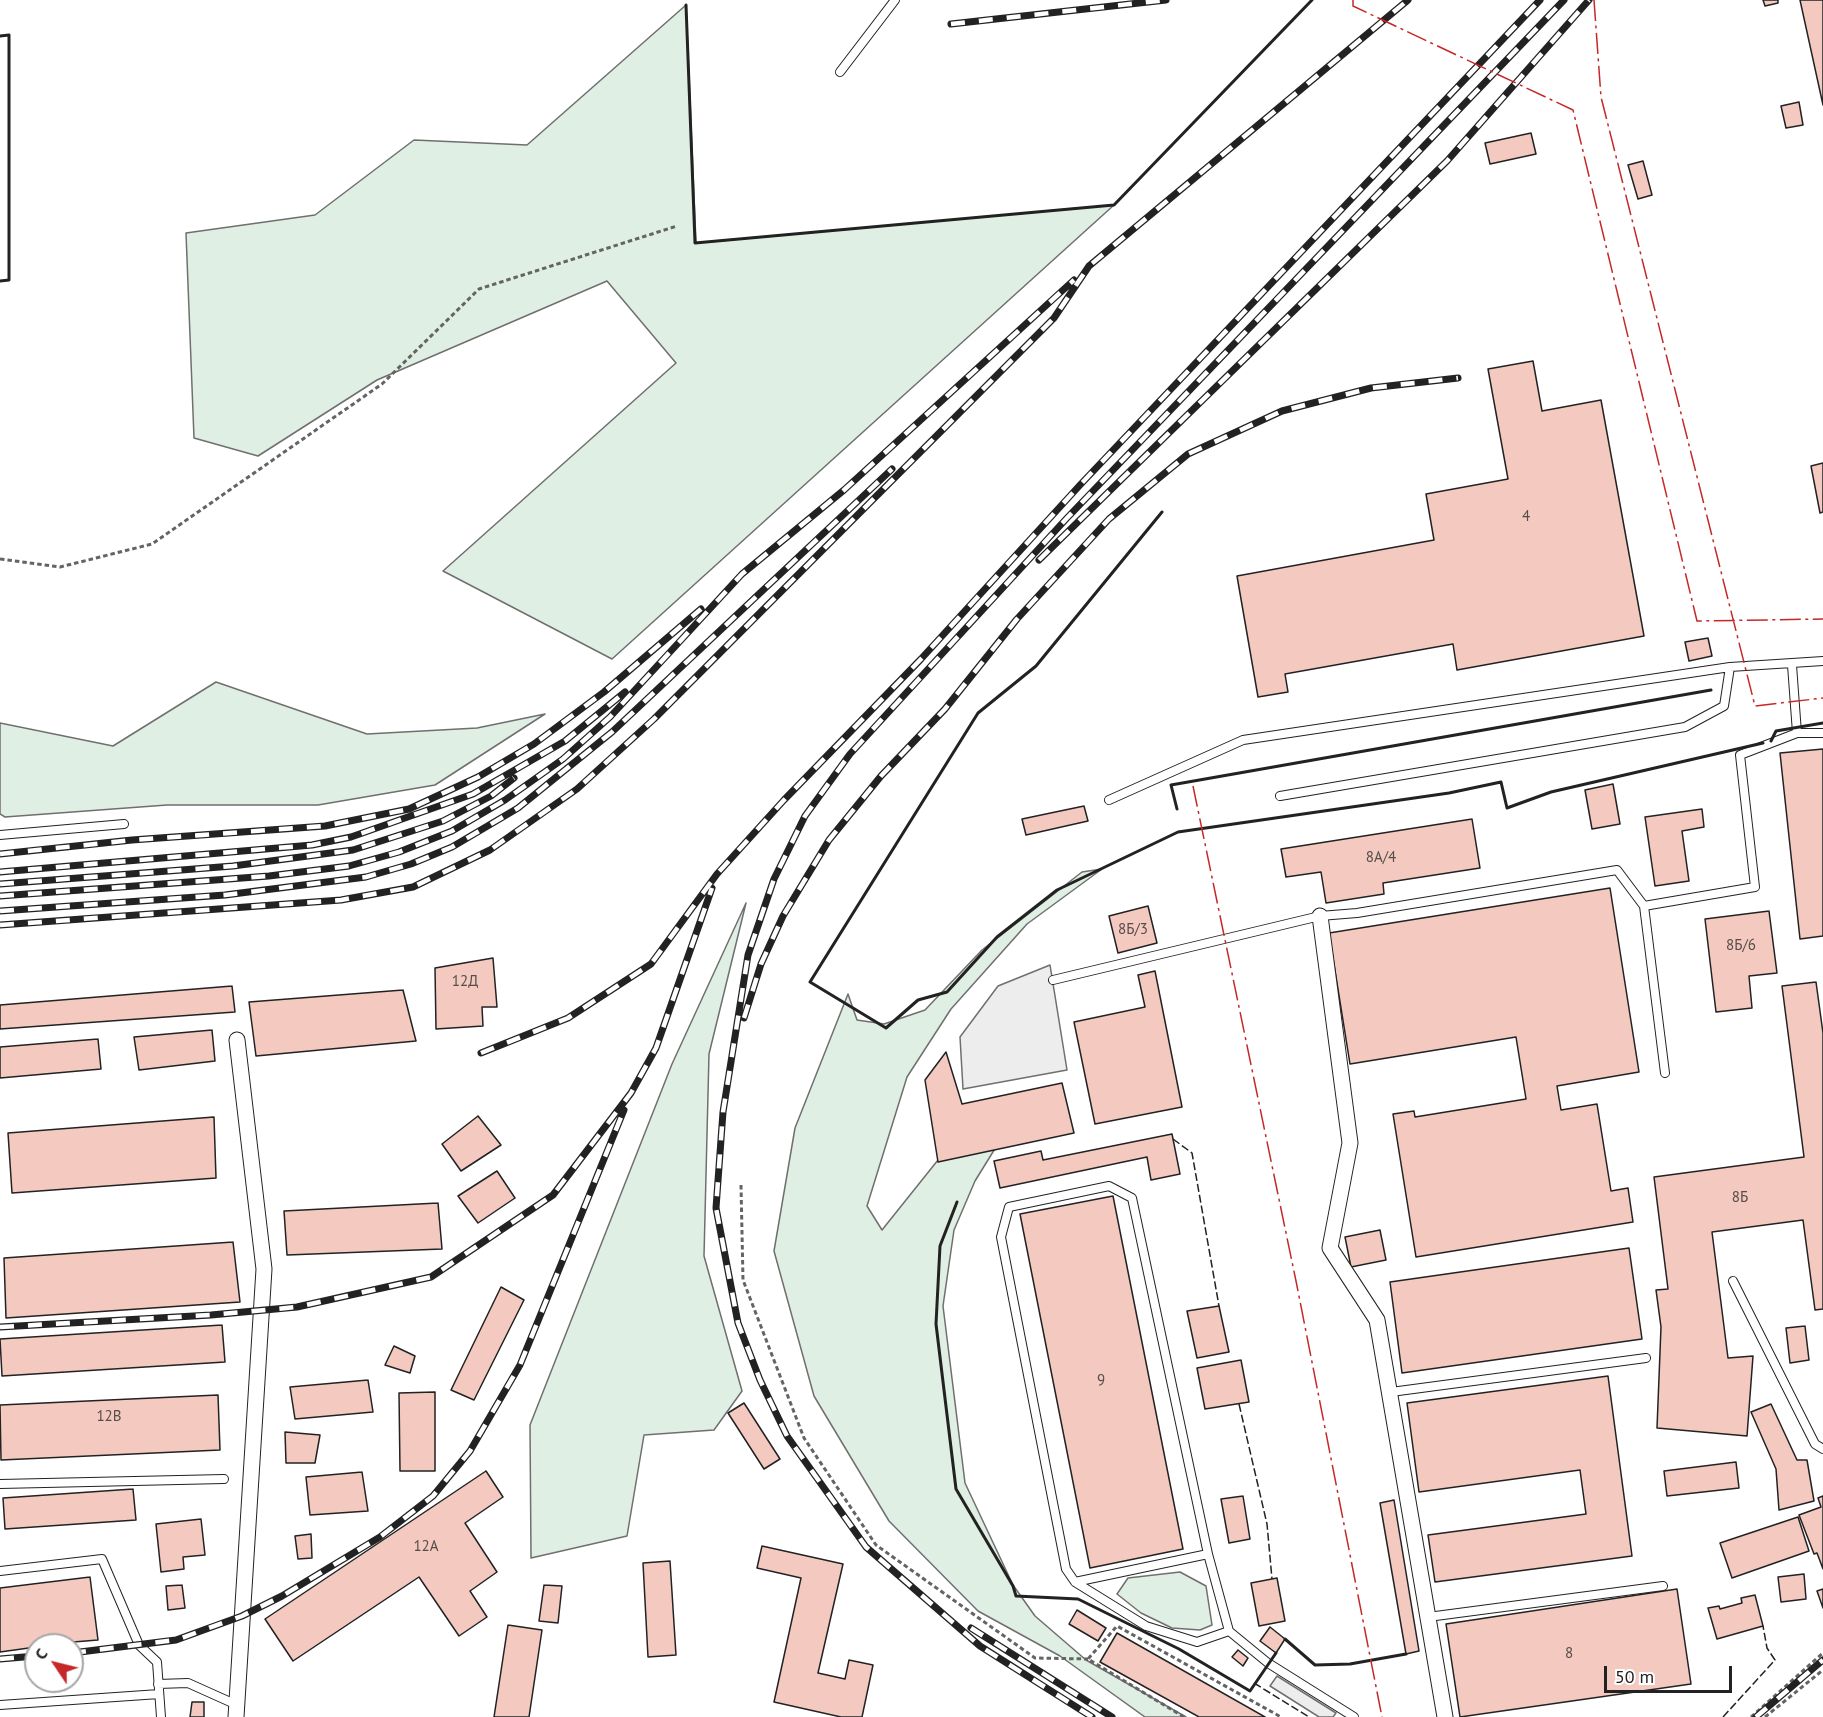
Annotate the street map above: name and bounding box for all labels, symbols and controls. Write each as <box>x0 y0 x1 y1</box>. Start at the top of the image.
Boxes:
house number: 4 <box>1522 508 1530 526</box>
house number: 8А/4 <box>1366 849 1396 867</box>
house number: 8Б/3 <box>1118 921 1148 939</box>
house number: 8Б/6 <box>1726 937 1756 955</box>
house number: 12Д <box>452 973 478 991</box>
house number: 8Б <box>1732 1189 1748 1207</box>
house number: 9 <box>1097 1372 1105 1390</box>
house number: 12В <box>96 1408 122 1426</box>
house number: 12А <box>413 1538 439 1556</box>
north arrow <box>24 1633 84 1693</box>
text: С <box>30 1644 52 1663</box>
house number: 8 <box>1565 1645 1573 1663</box>
scale bar <box>1607 1654 1734 1692</box>
text: 50 m <box>1615 1665 1654 1688</box>

